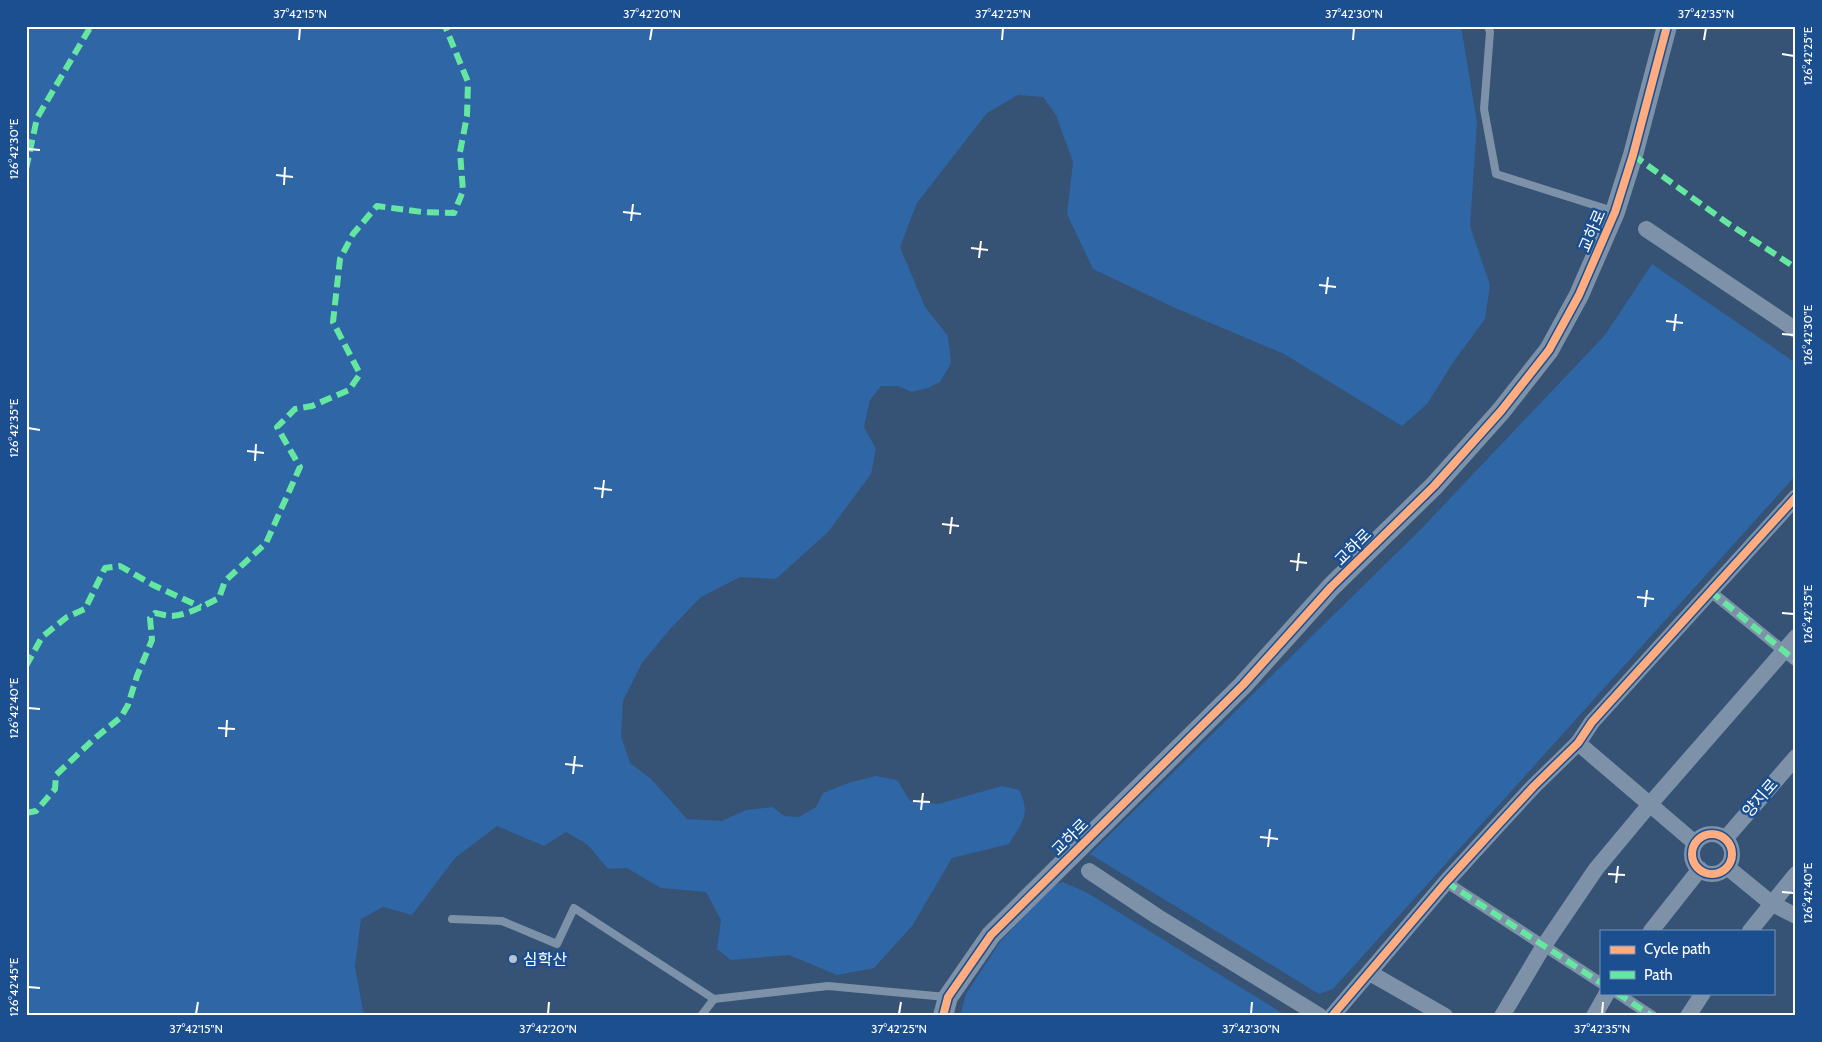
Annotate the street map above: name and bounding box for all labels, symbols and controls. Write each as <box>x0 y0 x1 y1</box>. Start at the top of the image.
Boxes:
text: 37°42'15"N <box>273 6 327 21</box>
text: 37°42'20"N <box>623 6 681 21</box>
text: 37°42'25"N <box>975 6 1031 21</box>
text: 37°42'30"N <box>1325 6 1383 21</box>
text: 37°42'35"N <box>1678 6 1734 21</box>
text: 126°42'25"E <box>1800 26 1815 85</box>
text: 126°42'30"E <box>6 118 21 179</box>
street label: 교하로 <box>1575 207 1609 255</box>
text: 126°42'30"E <box>1800 304 1815 365</box>
text: 126°42'35"E <box>6 398 21 457</box>
street label: 교하로 <box>1331 524 1376 569</box>
text: 126°42'35"E <box>1800 584 1815 643</box>
text: 126°42'40"E <box>6 677 21 738</box>
street label: 양지로 <box>1738 775 1782 821</box>
street label: 교하로 <box>1048 814 1093 859</box>
text: 126°42'40"E <box>1800 862 1815 923</box>
legend <box>1600 930 1774 994</box>
text: Cycle path <box>1644 940 1710 958</box>
place label: 심학산 <box>523 950 567 969</box>
marker: 심학산 <box>507 953 519 965</box>
text: 126°42'45"E <box>6 957 21 1017</box>
text: Path <box>1644 966 1673 984</box>
text: 37°42'15"N <box>169 1021 223 1036</box>
text: 37°42'20"N <box>519 1021 577 1036</box>
text: 37°42'25"N <box>871 1021 927 1036</box>
text: 37°42'30"N <box>1222 1021 1280 1036</box>
text: 37°42'35"N <box>1574 1021 1630 1036</box>

